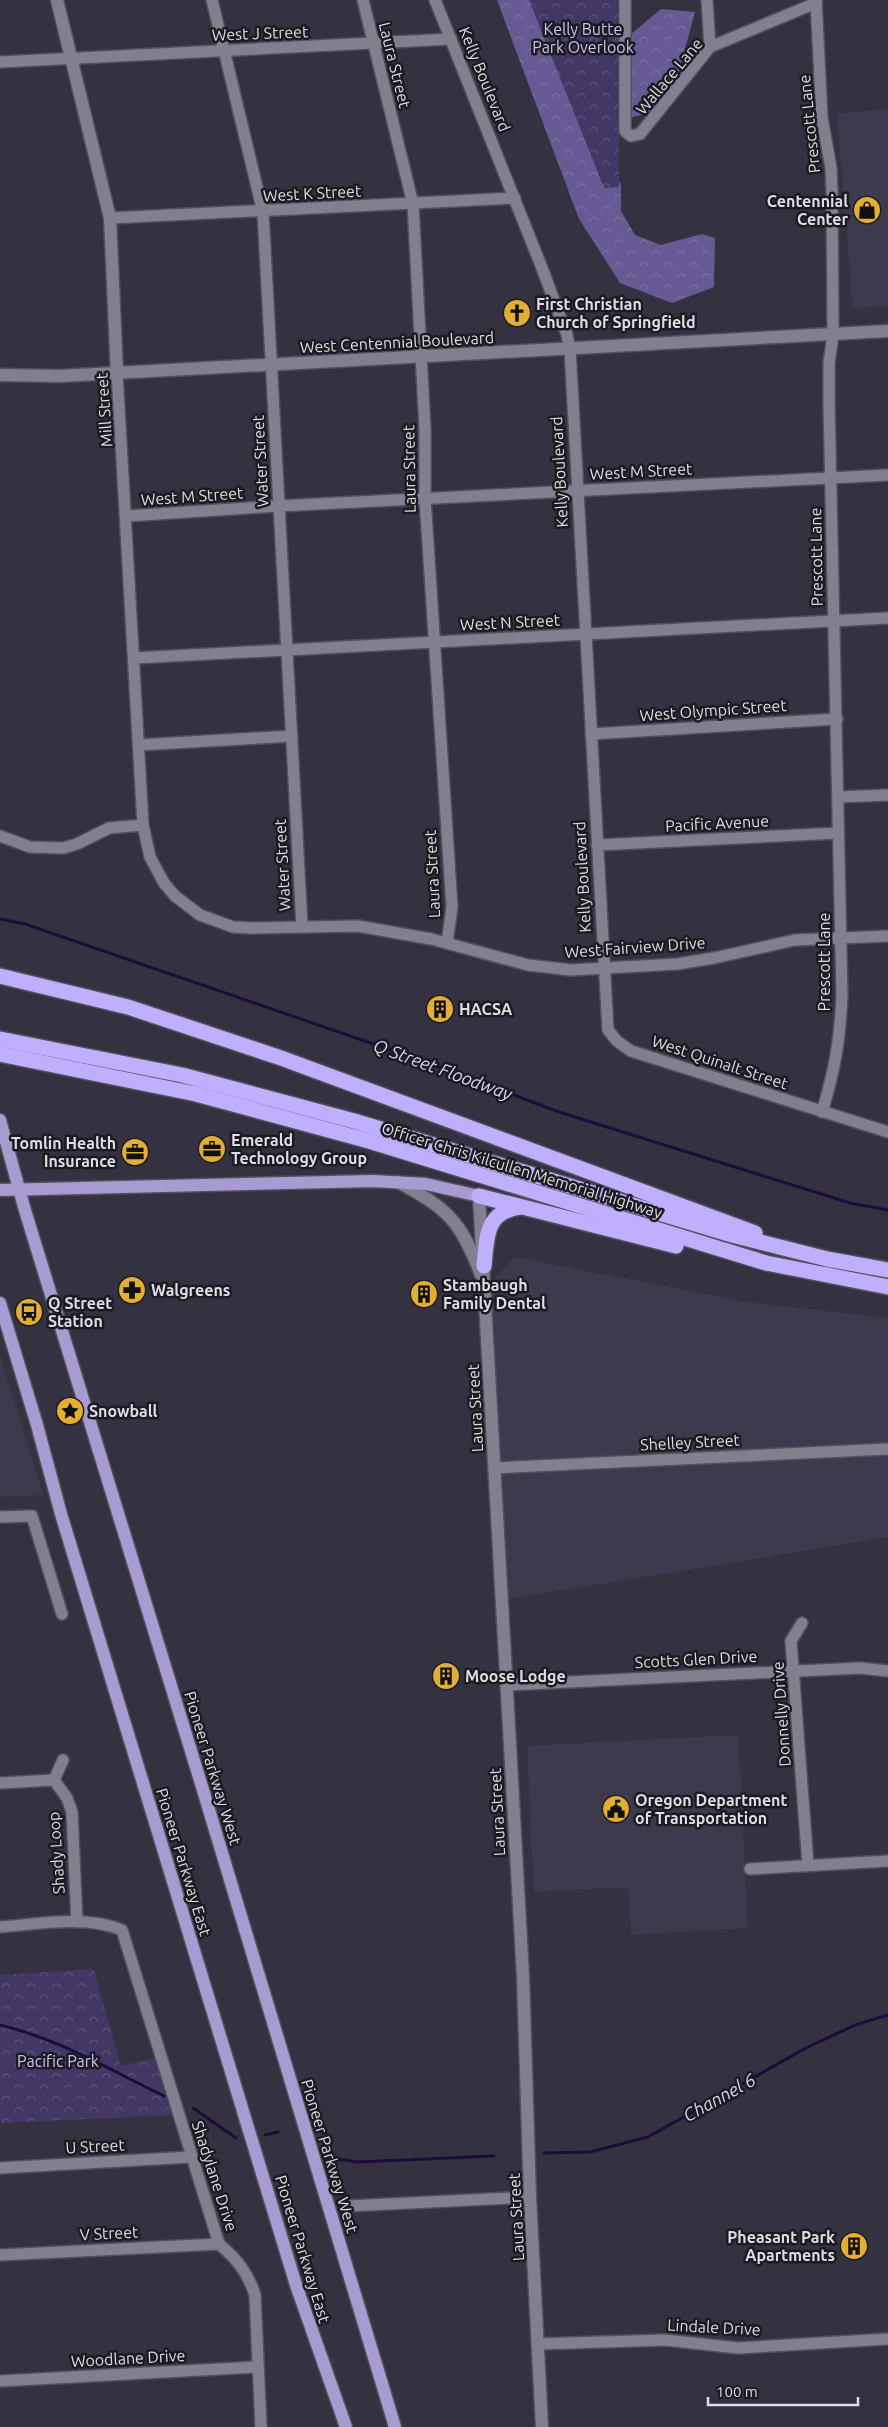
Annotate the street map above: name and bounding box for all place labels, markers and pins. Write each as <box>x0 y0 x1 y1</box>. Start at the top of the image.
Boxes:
place label: Centennial Center <box>767 192 848 228</box>
shop icon: Centennial Center <box>852 195 882 225</box>
place label: First Christian Church of Springfield <box>536 295 696 331</box>
church icon: First Christian Church of Springfield <box>502 298 532 328</box>
building icon: HACSA <box>425 994 455 1024</box>
place label: HACSA <box>459 1000 513 1018</box>
place label: Emerald Technology Group <box>231 1131 367 1167</box>
place label: Tomlin Health Insurance <box>11 1134 116 1170</box>
office icon: Emerald Technology Group <box>197 1134 227 1164</box>
office icon: Tomlin Health Insurance <box>120 1137 150 1167</box>
pharmacy icon: Walgreens <box>117 1275 147 1305</box>
place label: Stambaugh Family Dental <box>443 1276 546 1312</box>
building icon: Stambaugh Family Dental <box>409 1279 439 1309</box>
place label: Walgreens <box>151 1281 230 1299</box>
place label: Q Street Station <box>48 1294 112 1330</box>
bus stop icon: Q Street Station <box>14 1297 44 1327</box>
place icon: Snowball <box>55 1396 85 1426</box>
place label: Snowball <box>89 1402 158 1420</box>
building icon: Moose Lodge <box>431 1661 461 1691</box>
place label: Moose Lodge <box>465 1667 566 1685</box>
place label: Oregon Department of Transportation <box>635 1791 787 1827</box>
public building icon: Oregon Department of Transportation <box>601 1794 631 1824</box>
place label: Pheasant Park Apartments <box>727 2228 835 2264</box>
building icon: Pheasant Park Apartments <box>839 2231 869 2261</box>

